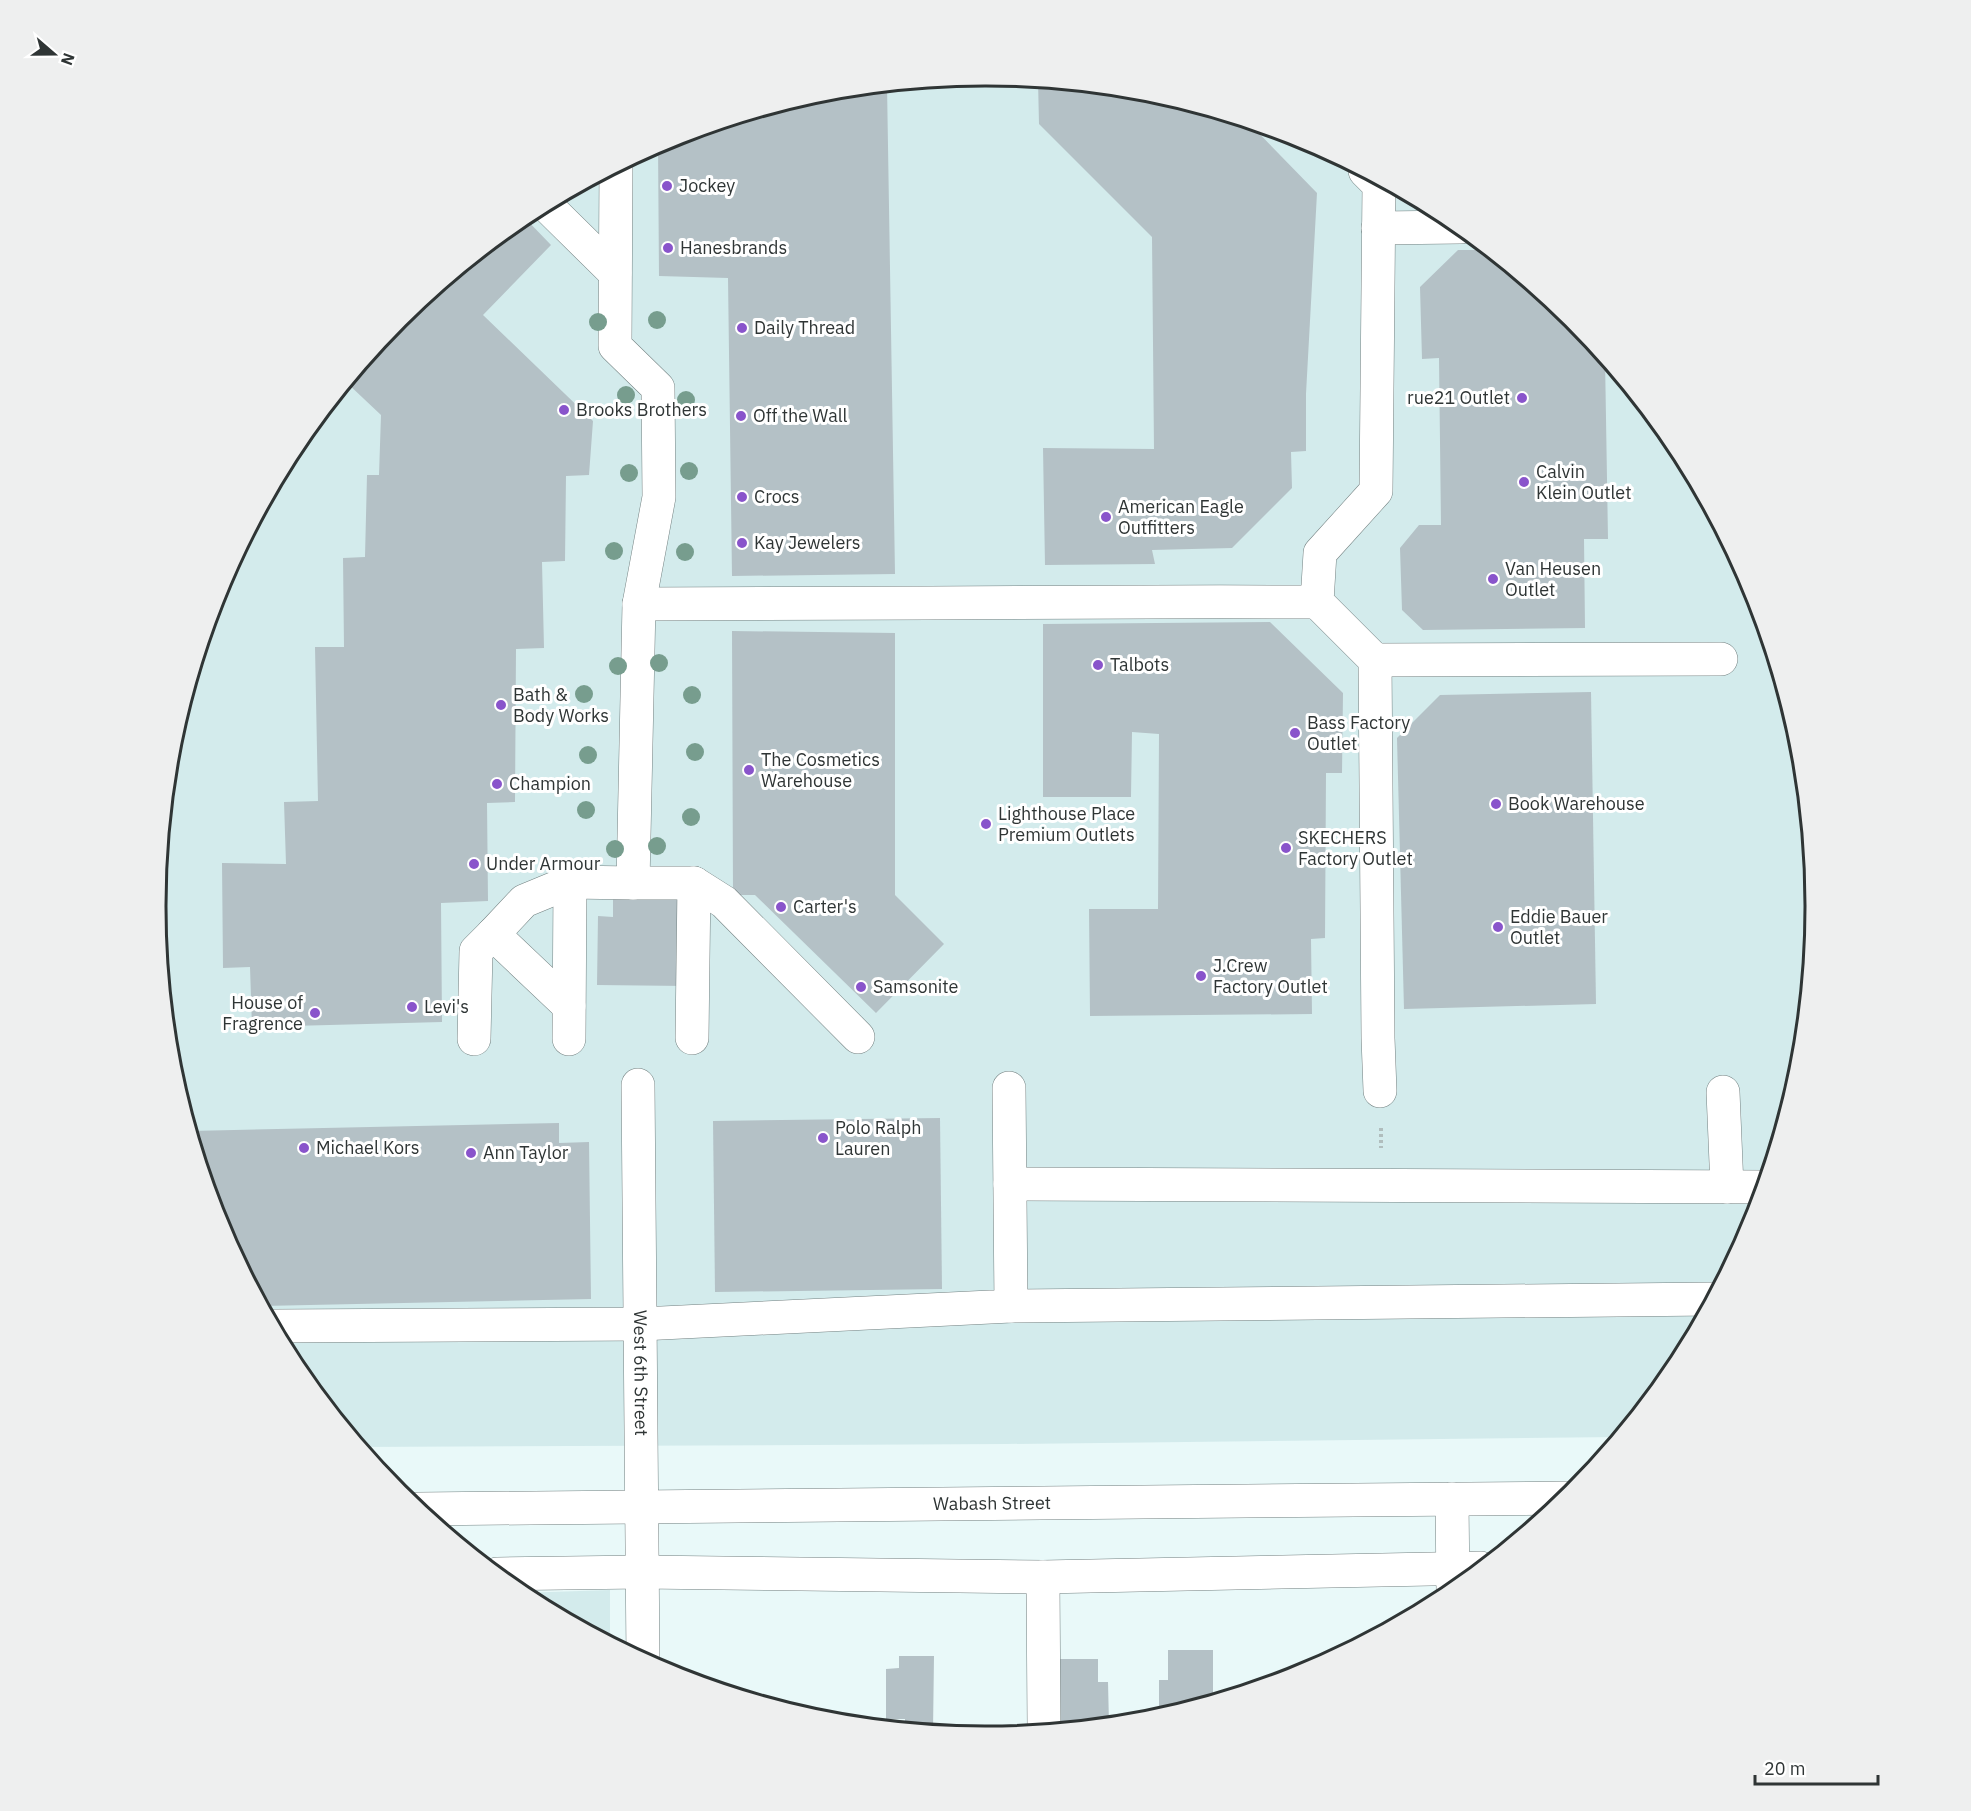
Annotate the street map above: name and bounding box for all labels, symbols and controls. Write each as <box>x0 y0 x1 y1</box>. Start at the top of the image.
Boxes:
north arrow <box>24 24 84 84</box>
text: N <box>57 50 79 68</box>
place label: Jockey <box>679 174 735 197</box>
marker: Jockey <box>660 179 674 193</box>
place label: Hanesbrands <box>680 236 787 259</box>
marker: Hanesbrands <box>661 241 675 255</box>
place label: Daily Thread <box>754 316 855 339</box>
marker: Daily Thread <box>735 321 749 335</box>
place label: rue21 Outlet <box>1407 386 1510 409</box>
marker: rue21 Outlet <box>1515 391 1529 405</box>
place label: Brooks Brothers <box>576 398 707 421</box>
marker: Brooks Brothers <box>557 403 571 417</box>
place label: Off the Wall <box>753 404 848 427</box>
marker: Off the Wall <box>734 409 748 423</box>
place label: Calvin Klein Outlet <box>1536 460 1632 504</box>
marker: Calvin Klein Outlet <box>1517 475 1531 489</box>
place label: Crocs <box>754 485 800 508</box>
marker: Crocs <box>735 490 749 504</box>
place label: American Eagle Outfitters <box>1118 495 1244 539</box>
marker: American Eagle Outfitters <box>1099 510 1113 524</box>
place label: Kay Jewelers <box>754 531 861 554</box>
marker: Kay Jewelers <box>735 536 749 550</box>
place label: Van Heusen Outlet <box>1505 557 1601 601</box>
marker: Van Heusen Outlet <box>1486 572 1500 586</box>
place label: Talbots <box>1110 653 1169 676</box>
marker: Talbots <box>1091 658 1105 672</box>
place label: Bath & Body Works <box>513 683 609 727</box>
marker: Bath & Body Works <box>494 698 508 712</box>
place label: Bass Factory Outlet <box>1307 711 1410 755</box>
marker: Bass Factory Outlet <box>1288 726 1302 740</box>
place label: The Cosmetics Warehouse <box>761 748 880 792</box>
marker: The Cosmetics Warehouse <box>742 763 756 777</box>
place label: Champion <box>509 772 591 795</box>
marker: Champion <box>490 777 504 791</box>
place label: Book Warehouse <box>1508 792 1645 815</box>
marker: Book Warehouse <box>1489 797 1503 811</box>
place label: Lighthouse Place Premium Outlets <box>998 802 1135 846</box>
marker: Lighthouse Place Premium Outlets <box>979 817 993 831</box>
place label: SKECHERS Factory Outlet <box>1298 826 1413 870</box>
marker: SKECHERS Factory Outlet <box>1279 841 1293 855</box>
place label: Under Armour <box>486 852 601 875</box>
marker: Under Armour <box>467 857 481 871</box>
place label: Carter's <box>793 895 857 918</box>
marker: Carter's <box>774 900 788 914</box>
place label: Eddie Bauer Outlet <box>1510 905 1608 949</box>
marker: Eddie Bauer Outlet <box>1491 920 1505 934</box>
place label: J.Crew Factory Outlet <box>1213 954 1328 998</box>
marker: J.Crew Factory Outlet <box>1194 969 1208 983</box>
place label: Samsonite <box>873 975 959 998</box>
marker: Samsonite <box>854 980 868 994</box>
place label: House of Fragrence <box>222 991 303 1035</box>
place label: Levi's <box>424 995 469 1018</box>
marker: Levi's <box>405 1000 419 1014</box>
marker: House of Fragrence <box>308 1006 322 1020</box>
place label: Polo Ralph Lauren <box>835 1116 921 1160</box>
marker: Polo Ralph Lauren <box>816 1131 830 1145</box>
place label: Michael Kors <box>316 1136 419 1159</box>
marker: Michael Kors <box>297 1141 311 1155</box>
place label: Ann Taylor <box>483 1141 569 1164</box>
marker: Ann Taylor <box>464 1146 478 1160</box>
street label: West 6th Street <box>629 1310 653 1436</box>
street label: Wabash Street <box>933 1491 1051 1515</box>
scale bar <box>1755 1748 1878 1786</box>
text: 20 m <box>1764 1757 1806 1780</box>

